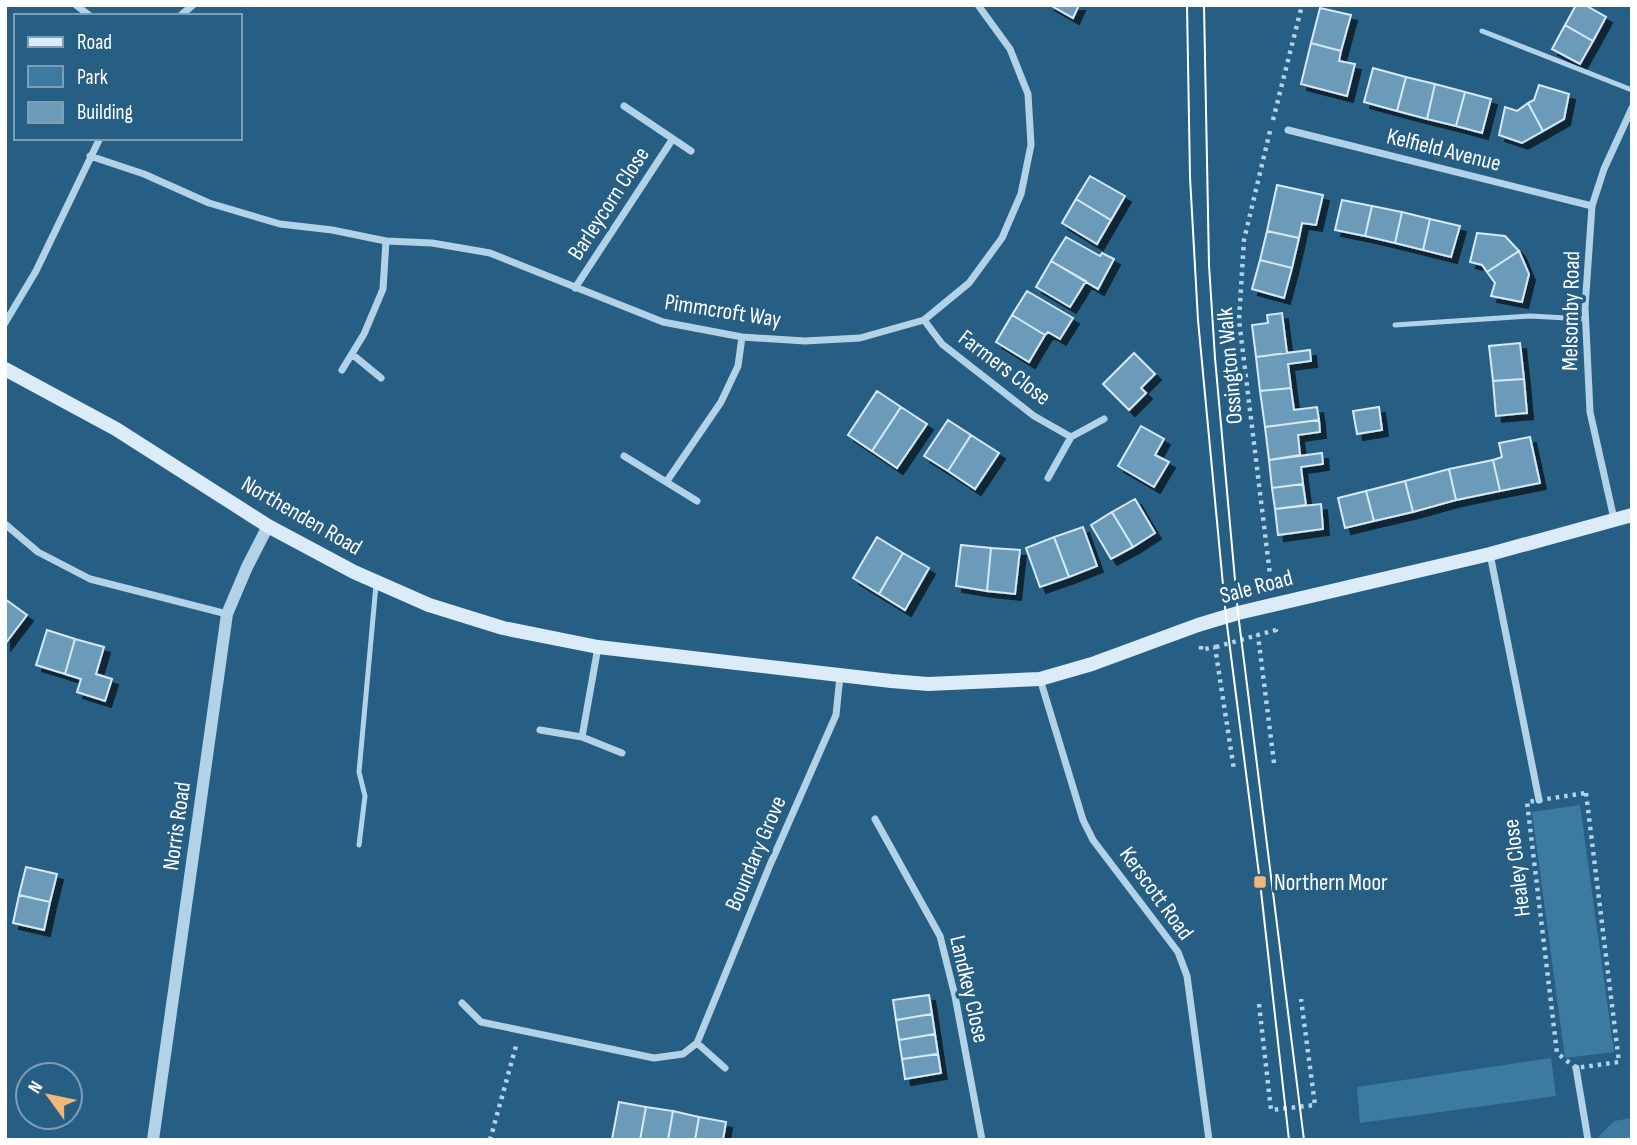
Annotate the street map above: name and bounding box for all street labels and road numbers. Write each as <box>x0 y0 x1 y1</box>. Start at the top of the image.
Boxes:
street label: Kelfield Avenue <box>1384 122 1504 178</box>
street label: Barleycorn Close <box>562 142 656 265</box>
street label: Melsomby Road <box>1556 251 1586 371</box>
street label: Pimmcroft Way <box>663 288 783 334</box>
street label: Ossington Walk <box>1211 306 1249 425</box>
street label: Farmers Close <box>953 324 1056 412</box>
street label: Northenden Road <box>236 470 367 562</box>
street label: Sale Road <box>1217 564 1296 610</box>
street label: Norris Road <box>157 780 197 872</box>
street label: Boundary Grove <box>719 792 793 915</box>
street label: Healey Close <box>1497 817 1537 918</box>
street label: Kerscott Road <box>1113 842 1199 946</box>
street label: Landkey Close <box>943 933 995 1046</box>

